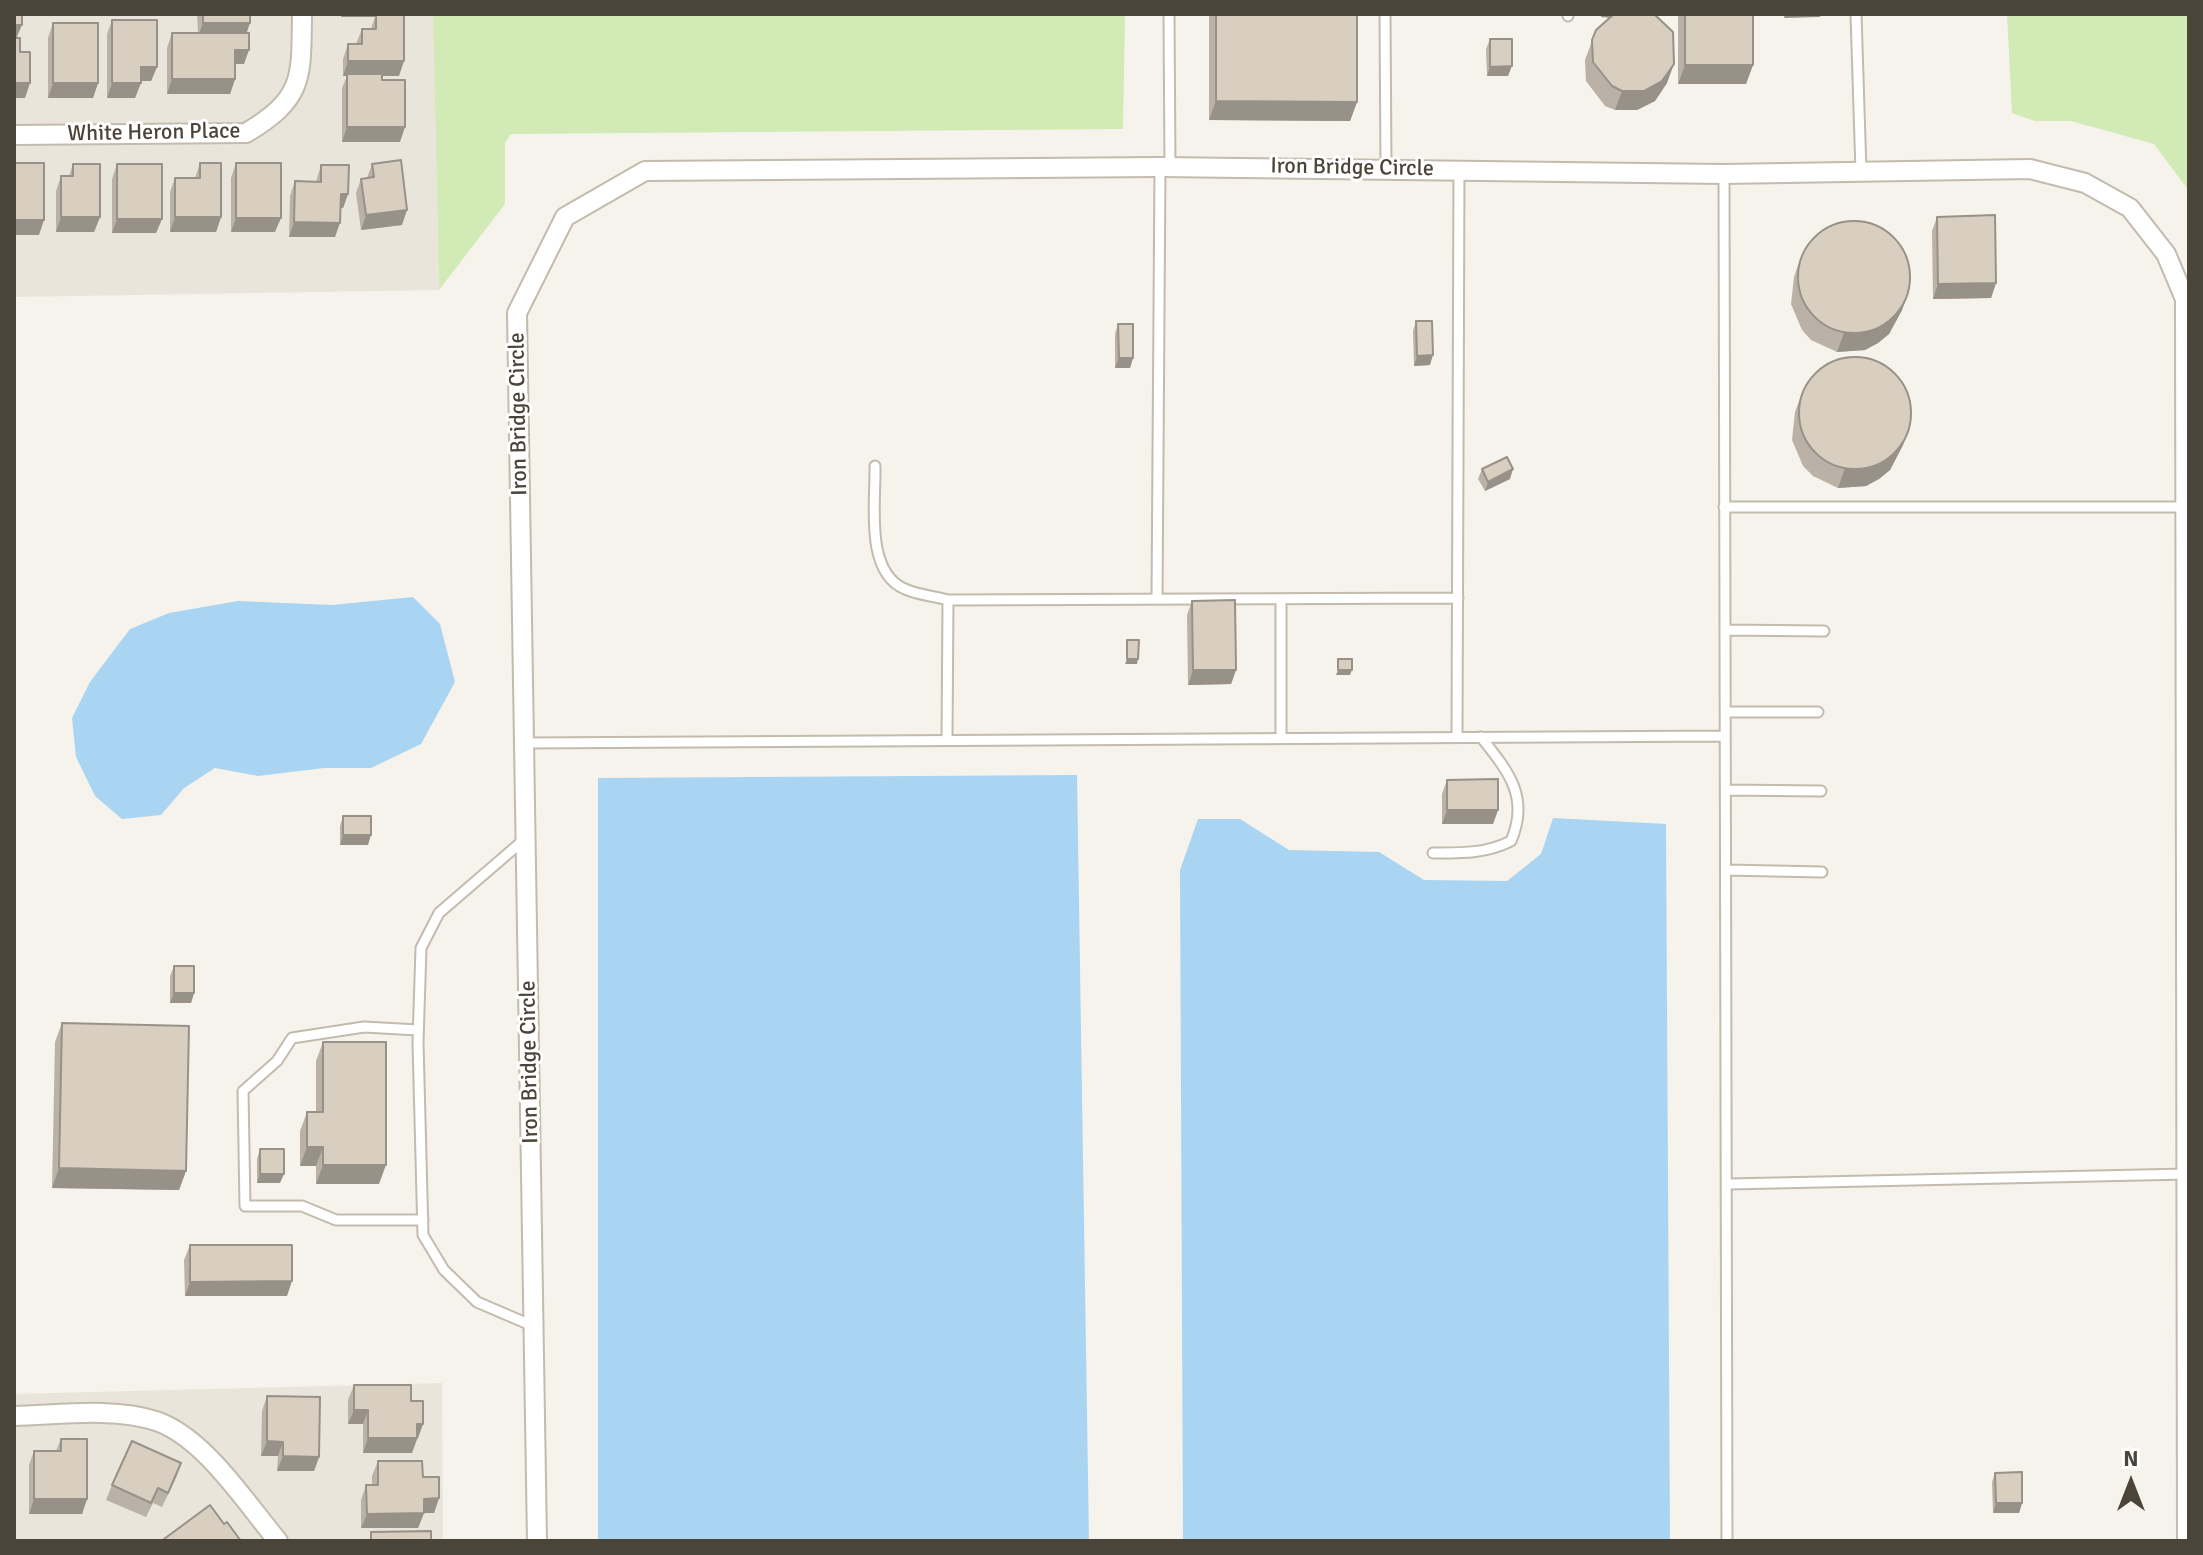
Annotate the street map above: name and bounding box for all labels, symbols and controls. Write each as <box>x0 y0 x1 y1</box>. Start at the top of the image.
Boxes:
street label: White Heron Place <box>67 118 241 148</box>
street label: Iron Bridge Circle <box>1270 153 1434 183</box>
street label: Iron Bridge Circle <box>504 332 534 496</box>
street label: Iron Bridge Circle <box>515 980 545 1144</box>
north arrow <box>2091 1443 2171 1523</box>
text: N <box>2123 1445 2139 1472</box>

